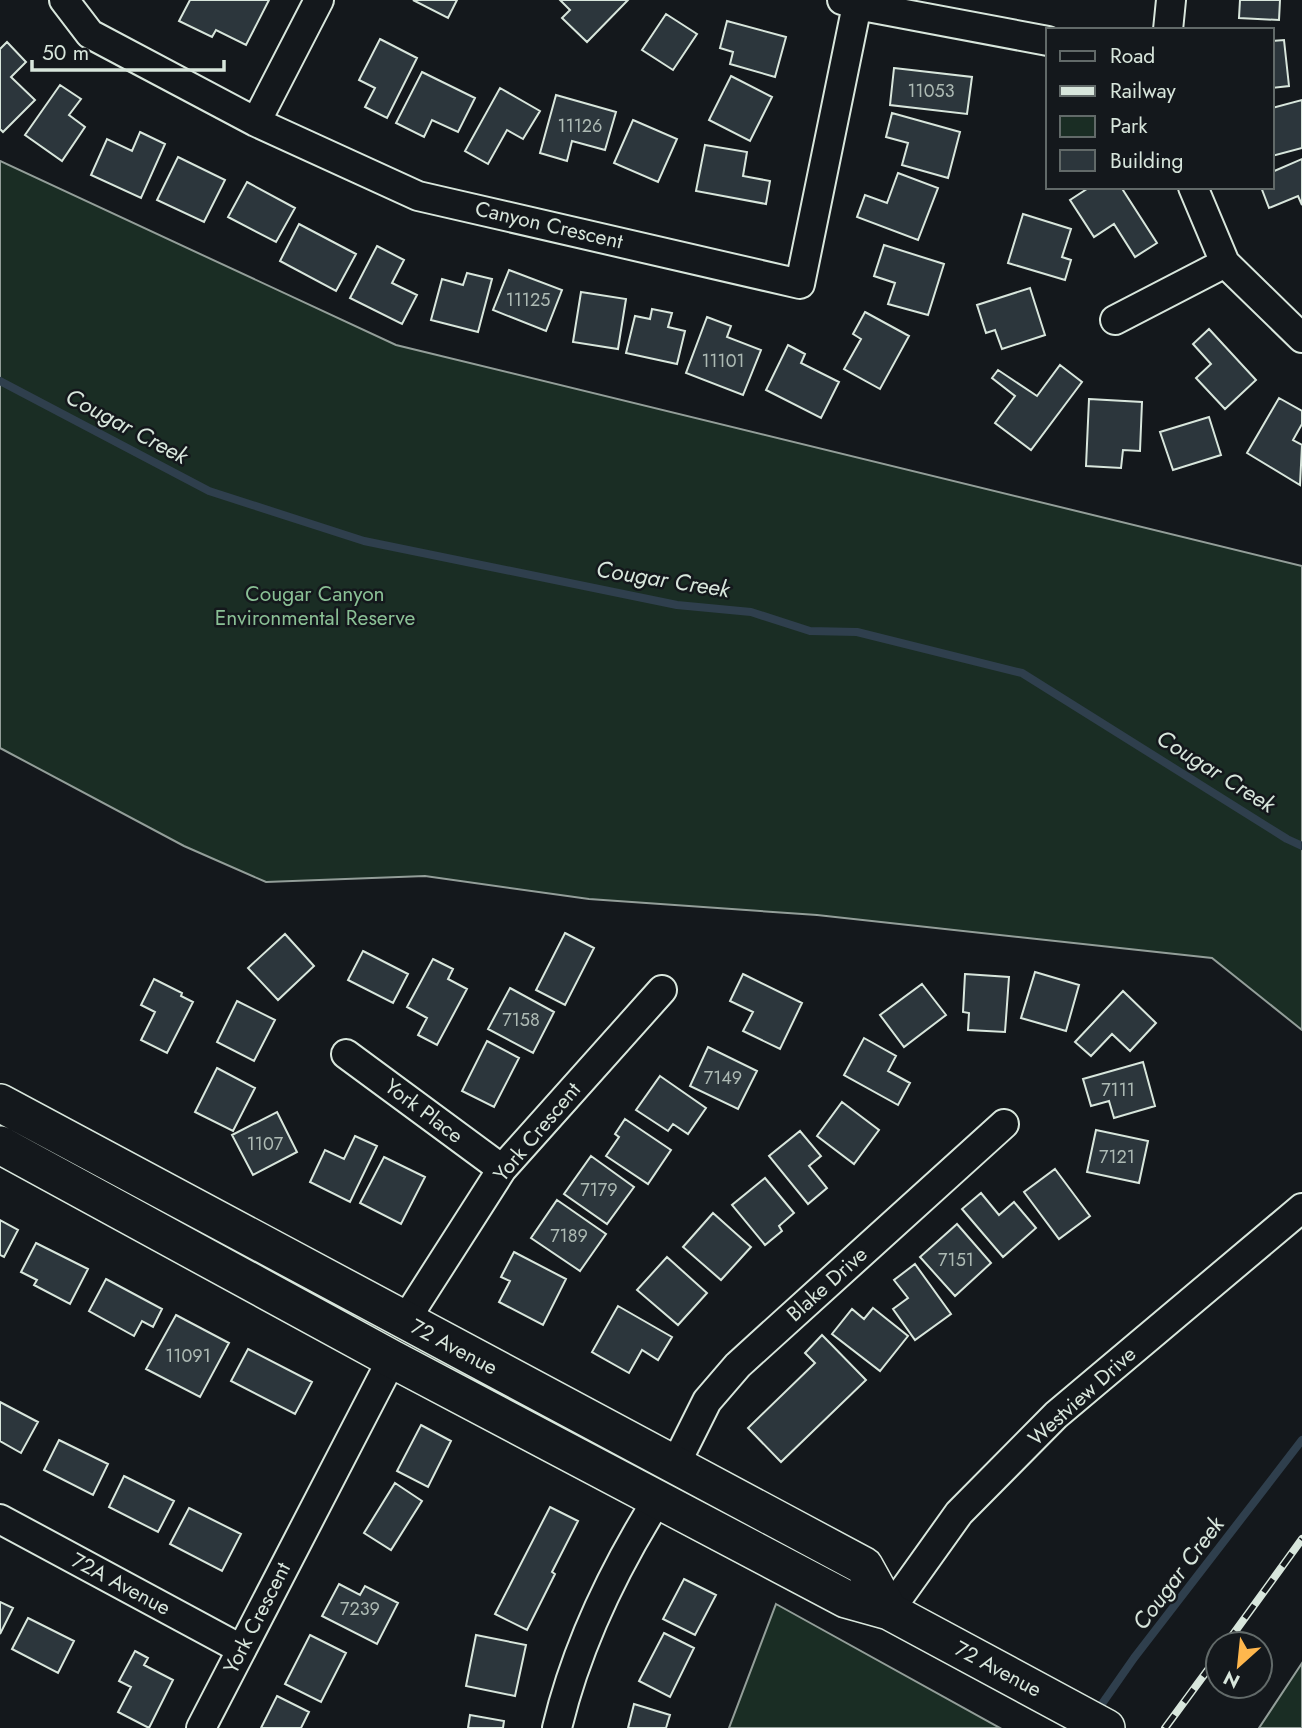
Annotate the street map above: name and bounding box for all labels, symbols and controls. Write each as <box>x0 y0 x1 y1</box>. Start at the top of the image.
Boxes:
scale bar <box>32 28 224 72</box>
legend <box>1046 28 1274 189</box>
text: 50 m <box>42 38 89 68</box>
text: Road <box>1110 41 1155 71</box>
text: Railway <box>1110 76 1176 106</box>
house number: 11053 <box>908 78 955 104</box>
text: Park <box>1110 111 1148 141</box>
house number: 11126 <box>558 113 602 139</box>
text: Building <box>1110 146 1183 176</box>
street label: Canyon Crescent <box>472 193 626 257</box>
house number: 11125 <box>506 287 550 313</box>
house number: 11101 <box>701 348 745 374</box>
water label: Cougar Creek <box>60 379 195 473</box>
water label: Cougar Creek <box>594 552 733 607</box>
park label: Cougar Canyon Environmental Reserve <box>215 579 415 633</box>
water label: Cougar Creek <box>1150 721 1283 822</box>
house number: 7158 <box>502 1007 540 1033</box>
house number: 7149 <box>704 1065 742 1091</box>
street label: York Place <box>379 1072 470 1151</box>
street label: York Crescent <box>487 1076 587 1188</box>
house number: 7111 <box>1101 1077 1135 1103</box>
house number: 1107 <box>247 1131 284 1157</box>
house number: 7121 <box>1099 1144 1135 1170</box>
house number: 7179 <box>580 1177 618 1203</box>
house number: 7189 <box>550 1223 588 1249</box>
street label: Blake Drive <box>780 1239 874 1328</box>
house number: 7151 <box>938 1247 974 1273</box>
street label: 72 Avenue <box>405 1312 503 1383</box>
street label: Westview Drive <box>1021 1339 1143 1453</box>
house number: 11091 <box>165 1343 211 1369</box>
water label: Cougar Creek <box>1124 1508 1233 1637</box>
street label: 72A Avenue <box>66 1545 176 1623</box>
street label: York Crescent <box>216 1557 298 1679</box>
house number: 7239 <box>340 1596 380 1622</box>
north arrow <box>1204 1630 1274 1700</box>
street label: 72 Avenue <box>949 1634 1047 1705</box>
text: N <box>1219 1664 1244 1695</box>

